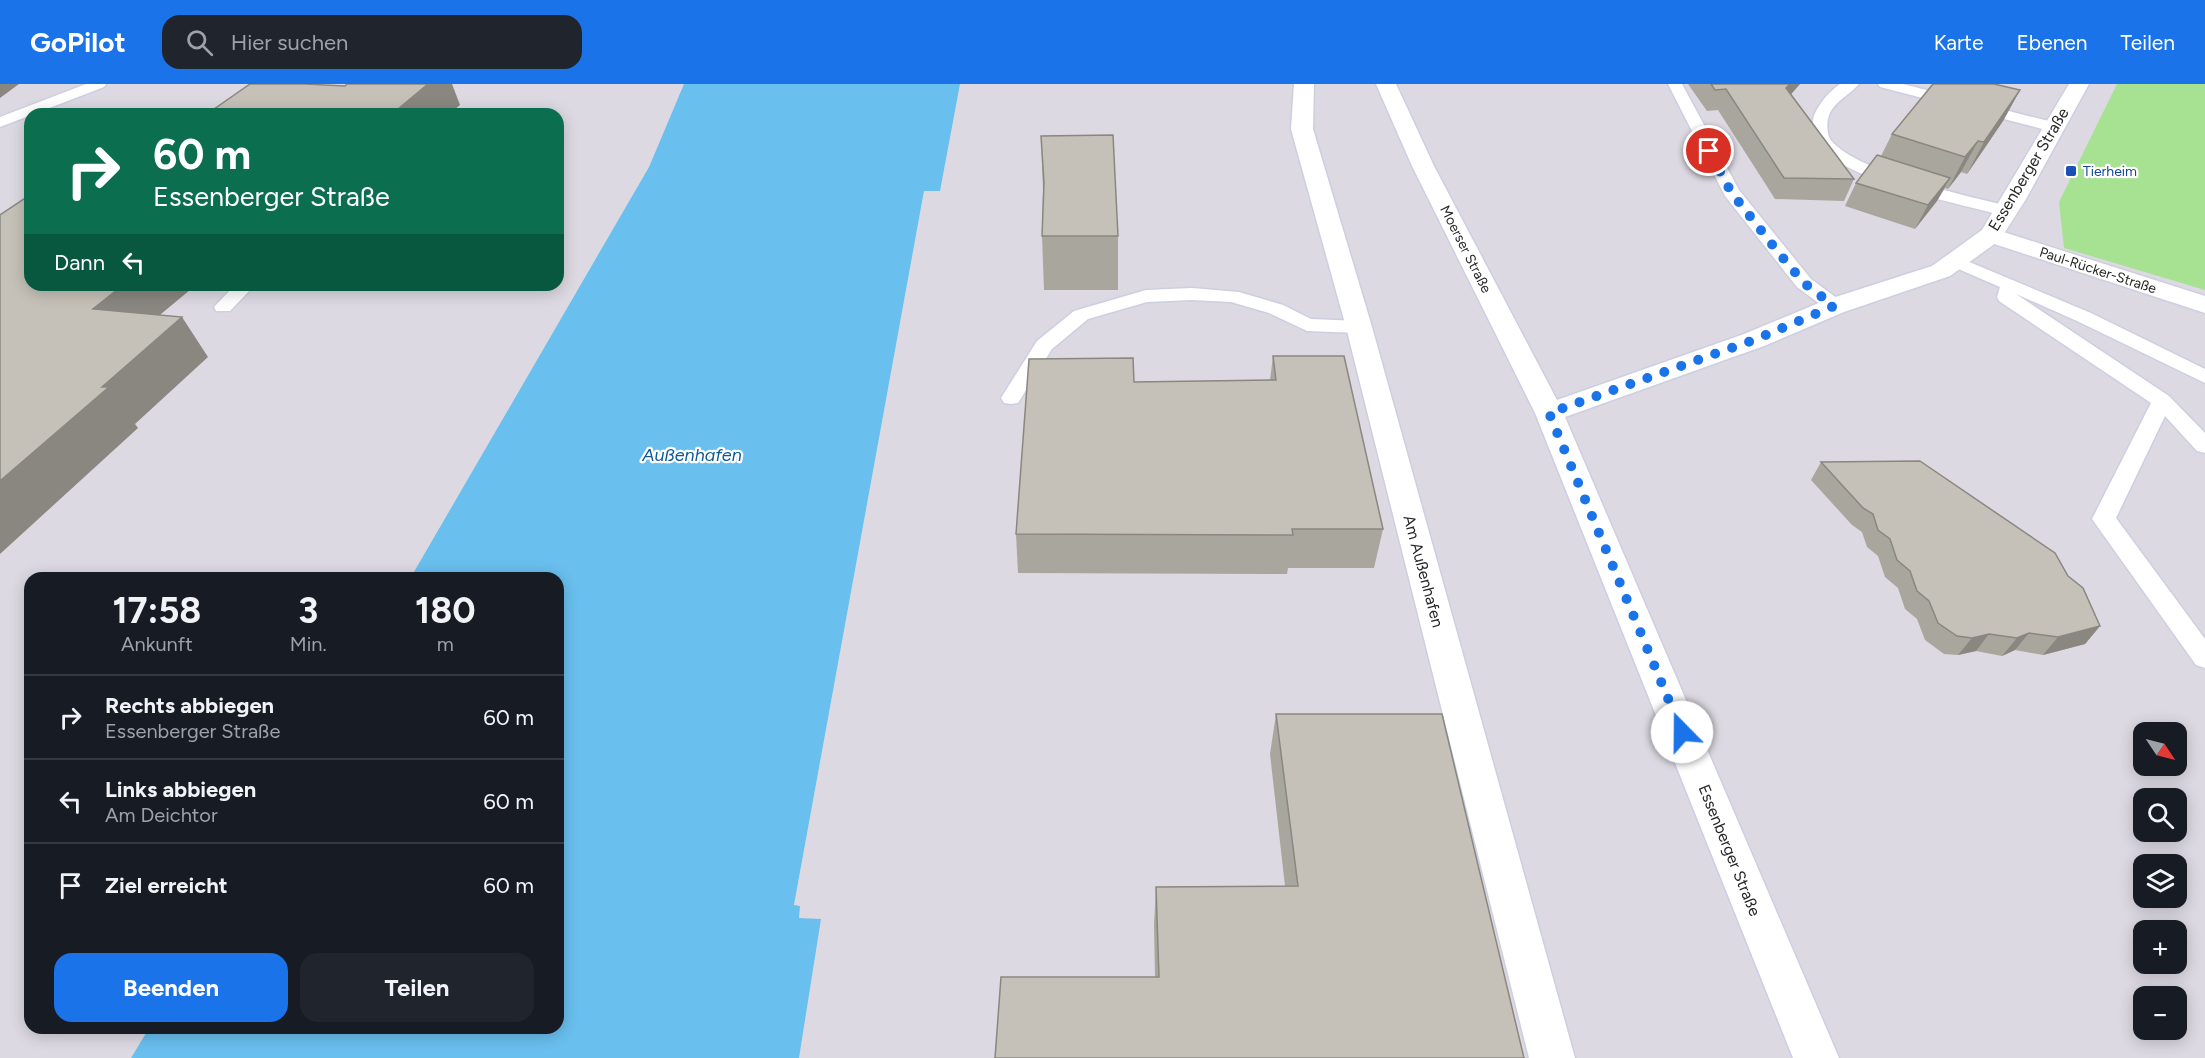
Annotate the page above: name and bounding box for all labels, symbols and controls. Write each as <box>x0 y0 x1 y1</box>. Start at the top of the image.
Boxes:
search box <box>162 15 582 69</box>
text: GoPilot <box>30 25 126 59</box>
icon: search <box>183 26 216 59</box>
text: Hier suchen <box>231 29 348 56</box>
text: Karte <box>1934 30 1983 55</box>
text: Ebenen <box>2016 30 2088 55</box>
text: Teilen <box>2121 30 2175 55</box>
street label: Essenberger Straße <box>1984 104 2073 234</box>
pin <box>1683 125 1734 176</box>
text: 60 m <box>153 129 251 180</box>
icon: right <box>54 132 132 210</box>
icon: arrive <box>1692 134 1725 167</box>
place label: Tierheim <box>2083 163 2137 180</box>
marker: Tierheim <box>2064 164 2078 178</box>
text: Essenberger Straße <box>153 180 390 213</box>
street label: Moerser Straße <box>1436 203 1495 296</box>
street label: Paul-Rücker-Straße <box>2037 244 2159 298</box>
icon: left <box>117 246 150 279</box>
text: Dann <box>54 249 105 276</box>
water label: Außenhafen <box>641 444 742 466</box>
street label: Am Außenhafen <box>1399 513 1448 629</box>
text: 17:58 <box>112 589 201 632</box>
text: 3 <box>298 589 318 632</box>
text: 180 <box>415 589 476 632</box>
text: Ankunft <box>121 632 193 656</box>
text: Min. <box>290 632 327 656</box>
text: m <box>437 632 454 656</box>
text: Rechts abbiegen <box>105 692 274 719</box>
position arrow <box>1650 700 1714 764</box>
icon: right <box>54 701 87 734</box>
text: 60 m <box>483 704 534 731</box>
text: Essenberger Straße <box>105 719 280 743</box>
north arrow <box>2133 722 2187 776</box>
map controls <box>2133 722 2187 1040</box>
text: Links abbiegen <box>105 776 256 803</box>
street label: Essenberger Straße <box>1694 782 1765 919</box>
icon: left <box>54 785 87 818</box>
text: 60 m <box>483 788 534 815</box>
button: search <box>2133 788 2187 842</box>
text: Am Deichtor <box>105 803 218 827</box>
button: layers <box>2133 854 2187 908</box>
icon: arrive <box>54 869 87 902</box>
text: Ziel erreicht <box>105 872 228 899</box>
text: 60 m <box>483 872 534 899</box>
button: + <box>2133 920 2187 974</box>
button: Beenden <box>54 953 288 1022</box>
button: Teilen <box>300 953 534 1022</box>
button: − <box>2133 986 2187 1040</box>

